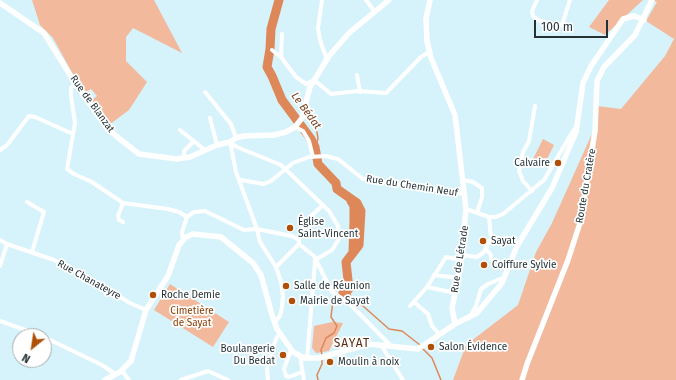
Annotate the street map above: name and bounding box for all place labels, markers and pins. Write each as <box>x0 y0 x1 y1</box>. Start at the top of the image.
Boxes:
place label: Calvaire <box>514 157 550 169</box>
marker: Calvaire <box>553 158 563 168</box>
place label: Église Saint-Vincent <box>298 216 358 240</box>
marker: Église Saint-Vincent <box>285 223 295 233</box>
place label: Sayat <box>491 235 516 247</box>
marker: Sayat <box>478 236 488 246</box>
place label: Coiffure Sylvie <box>492 259 557 271</box>
marker: Coiffure Sylvie <box>479 260 489 270</box>
place label: Salle de Réunion <box>294 280 370 292</box>
marker: Salle de Réunion <box>281 281 291 291</box>
place label: Roche Demie <box>161 289 220 301</box>
marker: Roche Demie <box>148 290 158 300</box>
place label: Mairie de Sayat <box>300 295 369 307</box>
marker: Mairie de Sayat <box>287 296 297 306</box>
place label: Salon Évidence <box>439 341 507 353</box>
marker: Salon Évidence <box>426 342 436 352</box>
place label: Boulangerie Du Bedat <box>220 343 275 366</box>
marker: Boulangerie Du Bedat <box>278 350 288 360</box>
place label: Moulin à noix <box>338 356 399 368</box>
marker: Moulin à noix <box>325 357 335 367</box>

